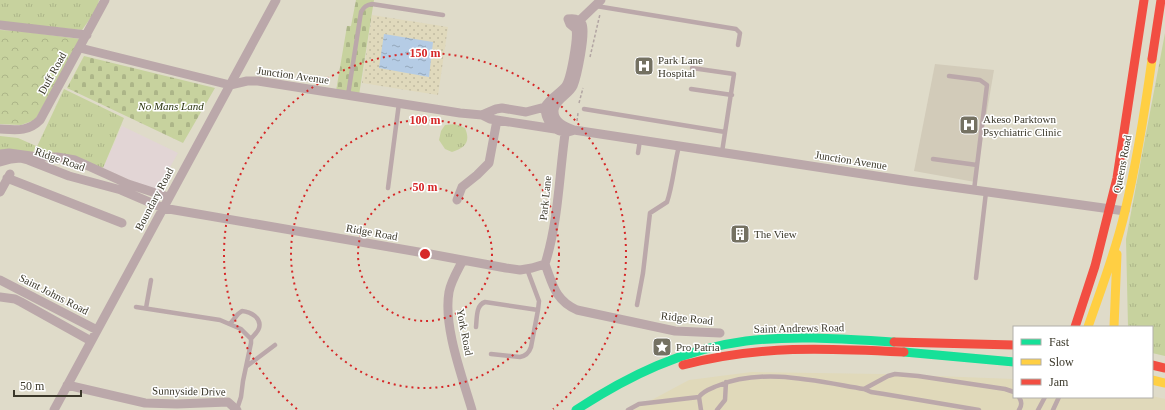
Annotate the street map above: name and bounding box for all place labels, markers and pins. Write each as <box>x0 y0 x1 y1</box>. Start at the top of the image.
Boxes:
place label: Park Lane Hospital <box>658 54 703 79</box>
hospital icon: Park Lane Hospital <box>633 55 655 77</box>
place label: Akeso Parktown Psychiatric Clinic <box>983 113 1062 138</box>
hospital icon: Akeso Parktown Psychiatric Clinic <box>958 114 980 136</box>
building icon: The View <box>729 223 751 245</box>
place label: The View <box>754 228 797 240</box>
centre of rings <box>418 247 432 261</box>
place icon: Pro Patria <box>651 336 673 358</box>
place label: Pro Patria <box>676 341 720 353</box>

